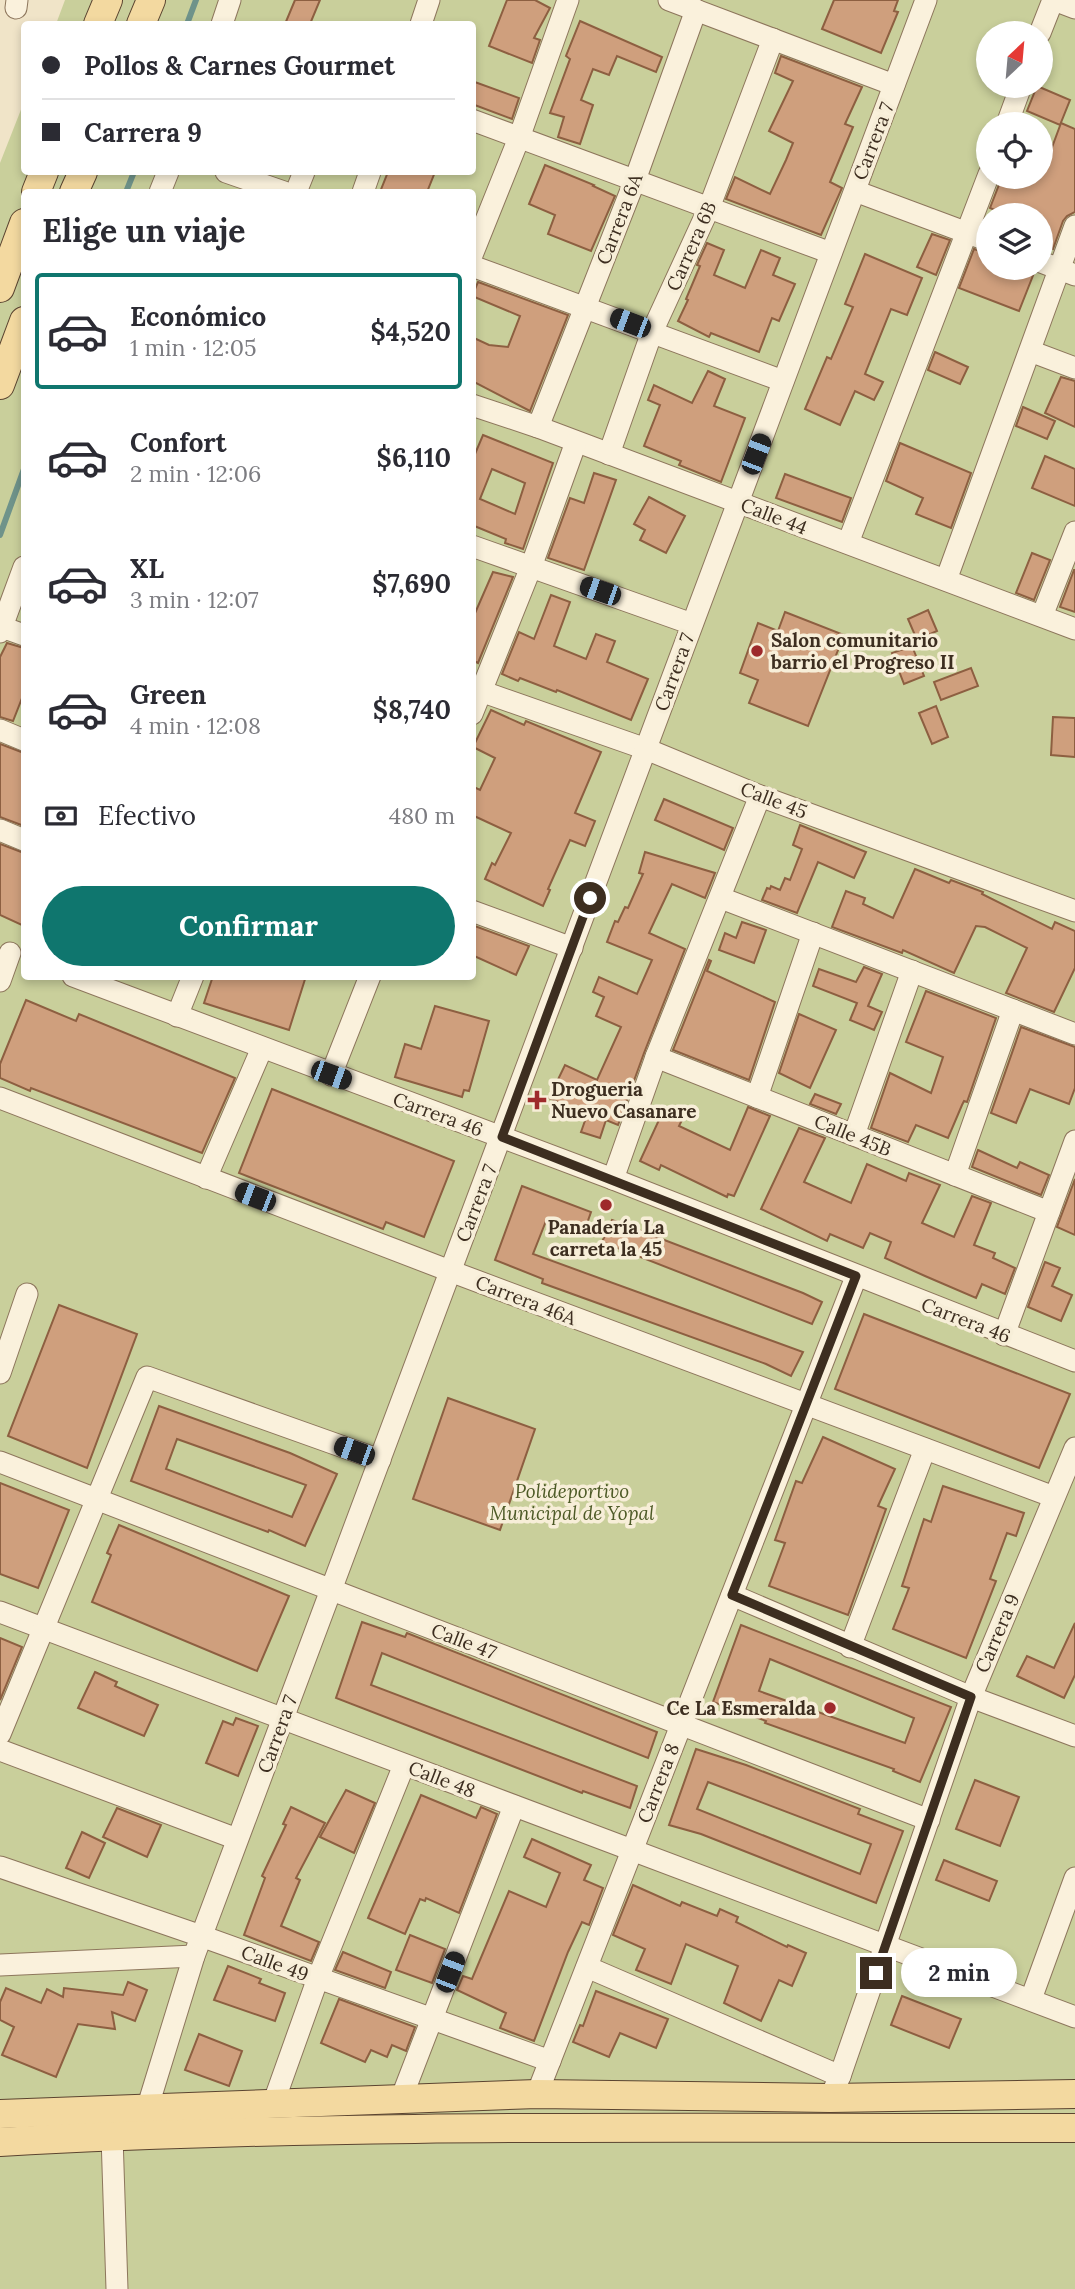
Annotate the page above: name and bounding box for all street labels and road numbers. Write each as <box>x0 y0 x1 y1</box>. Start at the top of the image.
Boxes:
street label: Carrera 7 <box>847 98 899 183</box>
street label: Carrera 6A <box>591 169 648 268</box>
street label: Carrera 6B <box>661 197 721 294</box>
street label: Calle 44 <box>737 492 811 540</box>
street label: Carrera 7 <box>649 629 699 714</box>
street label: Calle 45 <box>737 776 811 824</box>
street label: Carrera 46 <box>390 1087 486 1141</box>
street label: Calle 45B <box>811 1109 895 1161</box>
street label: Carrera 7 <box>450 1160 502 1245</box>
street label: Carrera 46A <box>472 1270 581 1331</box>
street label: Carrera 46 <box>918 1292 1014 1348</box>
street label: Carrera 9 <box>970 1590 1024 1676</box>
street label: Calle 47 <box>428 1618 500 1664</box>
street label: Carrera 7 <box>252 1691 302 1776</box>
street label: Carrera 8 <box>632 1740 684 1826</box>
street label: Calle 48 <box>405 1755 479 1803</box>
street label: Calle 49 <box>238 1940 312 1986</box>

